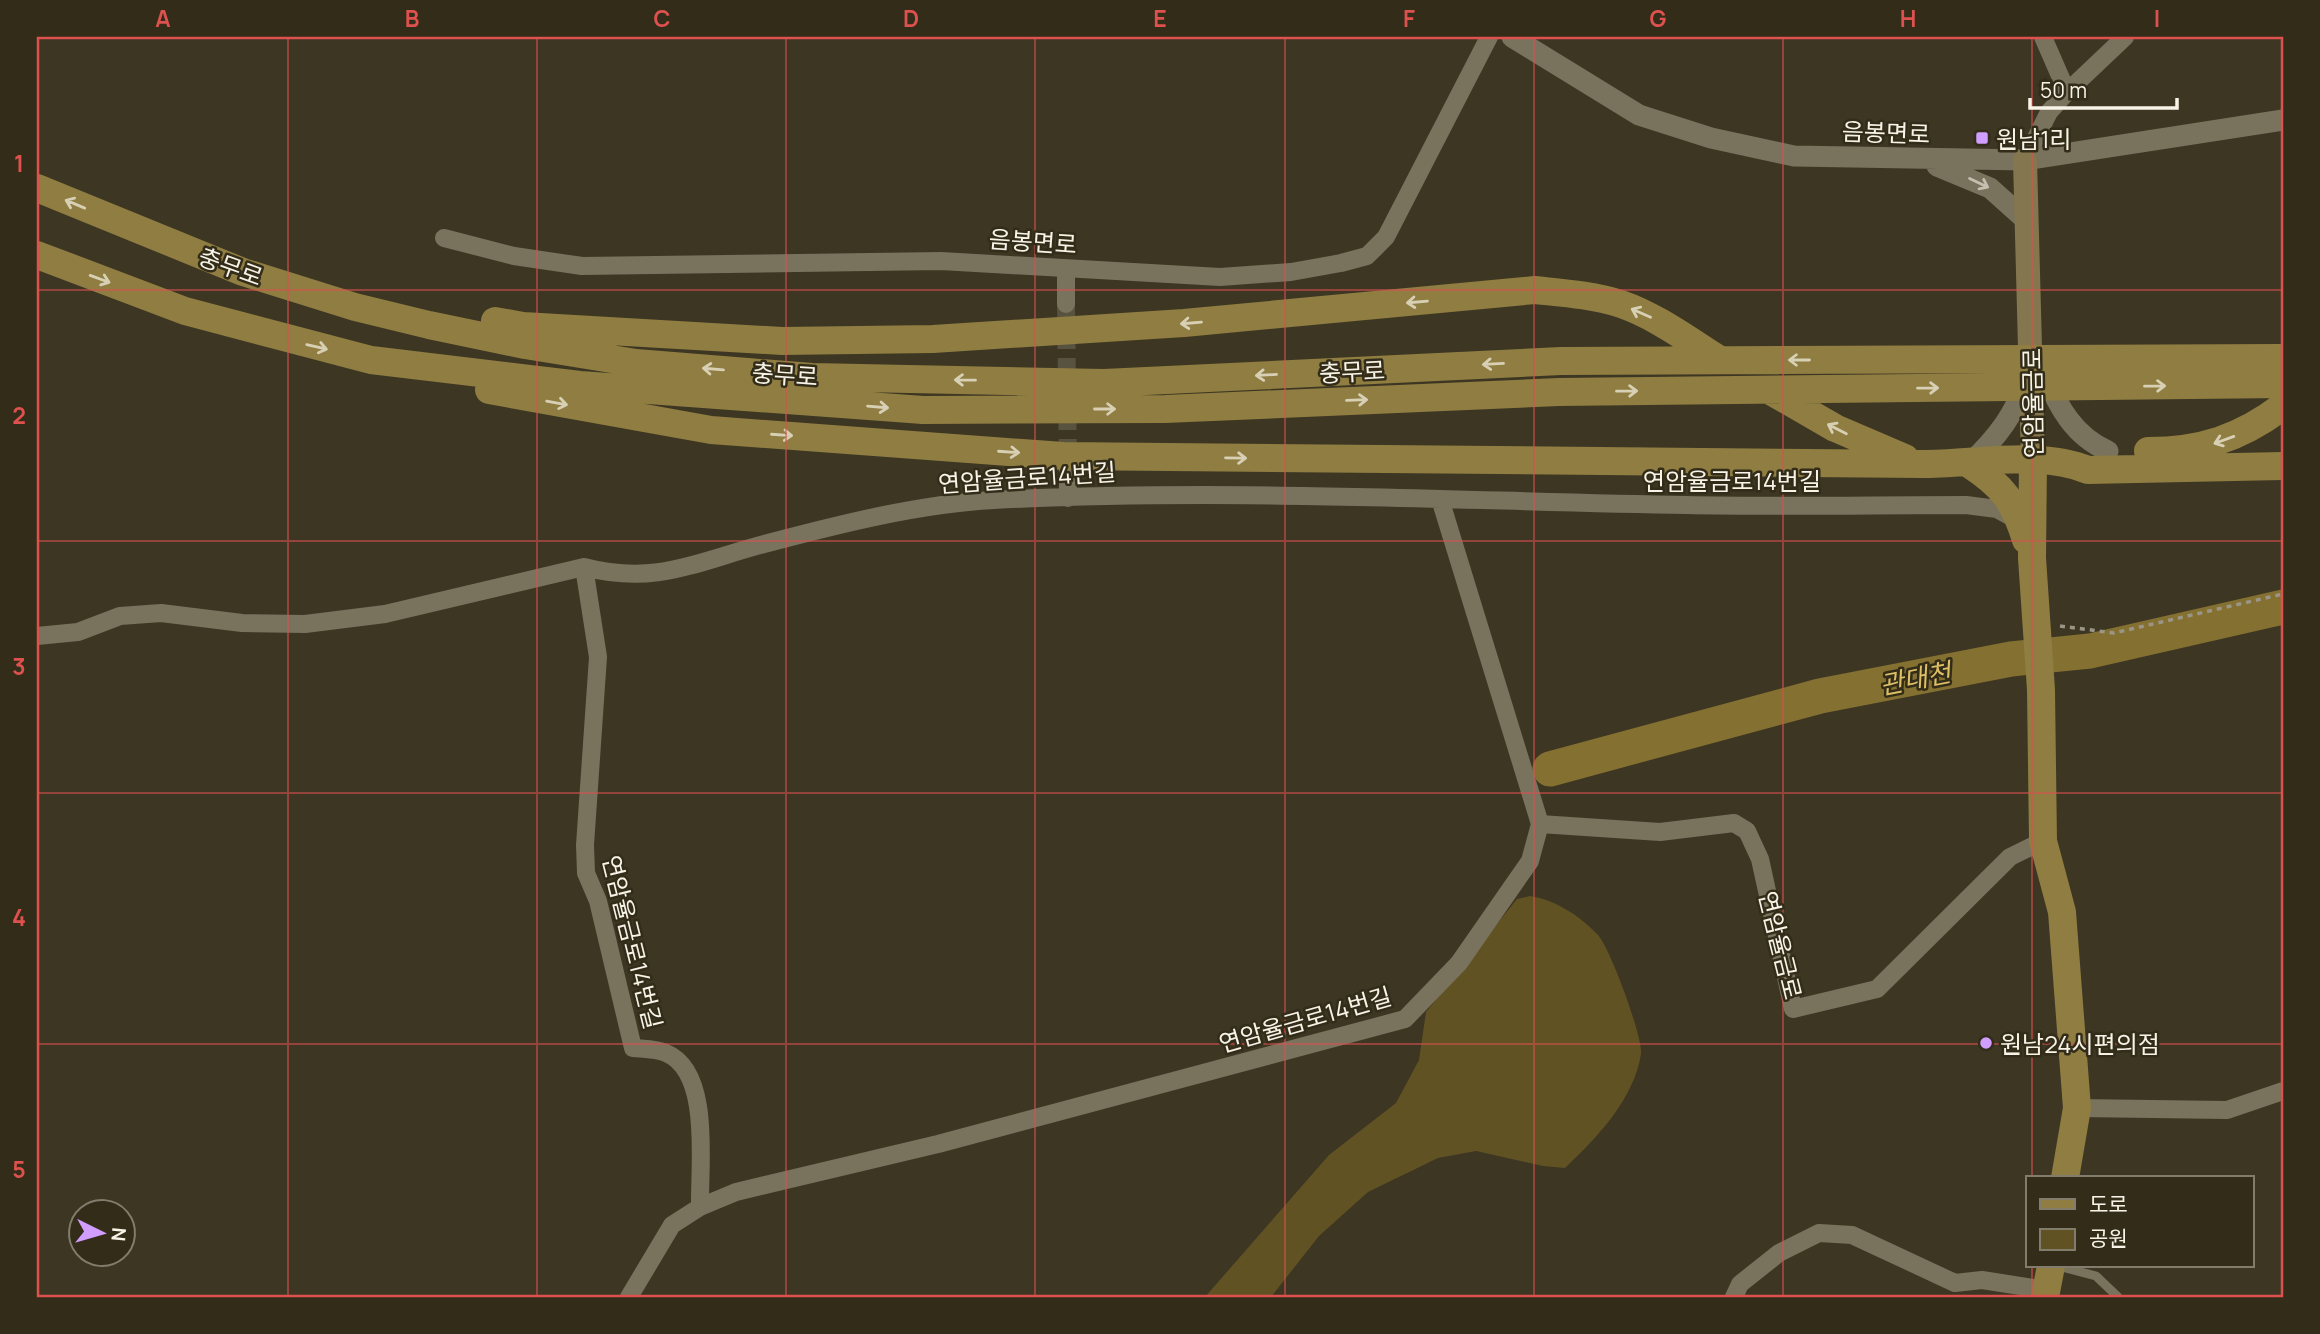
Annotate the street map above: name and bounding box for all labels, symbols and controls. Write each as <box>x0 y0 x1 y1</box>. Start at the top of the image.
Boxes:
text: A <box>155 2 171 34</box>
text: B <box>405 2 419 34</box>
text: C <box>654 2 671 34</box>
text: D <box>903 2 919 34</box>
text: E <box>1153 2 1167 34</box>
text: F <box>1403 2 1415 34</box>
text: G <box>1650 2 1667 34</box>
text: H <box>1900 2 1916 34</box>
text: I <box>2154 2 2160 34</box>
scale bar <box>2030 66 2176 110</box>
text: 50 m <box>2040 76 2087 104</box>
street label: 음봉면로 <box>1841 114 1931 150</box>
place label: 원남1리 <box>1996 122 2072 155</box>
marker: 원남1리 <box>1974 130 1990 146</box>
text: 1 <box>14 147 24 179</box>
one-way arrow <box>1968 176 1989 190</box>
one-way arrow <box>64 197 86 210</box>
street label: 음봉면로 <box>988 221 1078 261</box>
street label: 충무로 <box>194 239 268 293</box>
one-way arrow <box>89 274 111 287</box>
one-way arrow <box>1407 296 1429 309</box>
one-way arrow <box>1631 306 1652 319</box>
one-way arrow <box>1180 317 1203 330</box>
one-way arrow <box>305 341 328 354</box>
street label: 연암율금로 <box>2015 348 2049 458</box>
street label: 충무로 <box>1318 353 1386 389</box>
one-way arrow <box>1787 353 1810 367</box>
street label: 충무로 <box>751 355 819 393</box>
one-way arrow <box>1482 358 1505 371</box>
one-way arrow <box>702 362 725 375</box>
one-way arrow <box>1254 369 1277 382</box>
one-way arrow <box>954 373 977 387</box>
one-way arrow <box>2144 379 2167 393</box>
one-way arrow <box>1916 381 1939 395</box>
one-way arrow <box>1615 384 1638 398</box>
one-way arrow <box>1346 394 1369 407</box>
one-way arrow <box>545 397 568 410</box>
text: 2 <box>12 399 26 431</box>
one-way arrow <box>866 401 889 414</box>
one-way arrow <box>1094 402 1117 416</box>
one-way arrow <box>1827 421 1848 435</box>
one-way arrow <box>770 429 793 442</box>
one-way arrow <box>2214 435 2236 447</box>
one-way arrow <box>997 446 1019 459</box>
one-way arrow <box>1224 451 1247 465</box>
street label: 연암율금로14번길 <box>937 454 1117 500</box>
street label: 연암율금로14번길 <box>1643 464 1821 497</box>
text: 3 <box>12 650 26 682</box>
water label: 관대천 <box>1876 653 1957 703</box>
street label: 연암율금로14번길 <box>595 852 671 1032</box>
street label: 연암율금로 <box>1752 887 1810 1003</box>
text: 4 <box>12 901 26 933</box>
street label: 연암율금로14번길 <box>1215 979 1395 1059</box>
place label: 원남24시편의점 <box>2000 1027 2160 1060</box>
marker: 원남24시편의점 <box>1978 1035 1994 1051</box>
text: 5 <box>12 1153 26 1185</box>
legend <box>2026 1176 2254 1268</box>
text: 도로 <box>2089 1190 2128 1218</box>
north arrow <box>66 1198 136 1268</box>
text: 공원 <box>2089 1224 2128 1252</box>
text: N <box>105 1227 132 1242</box>

